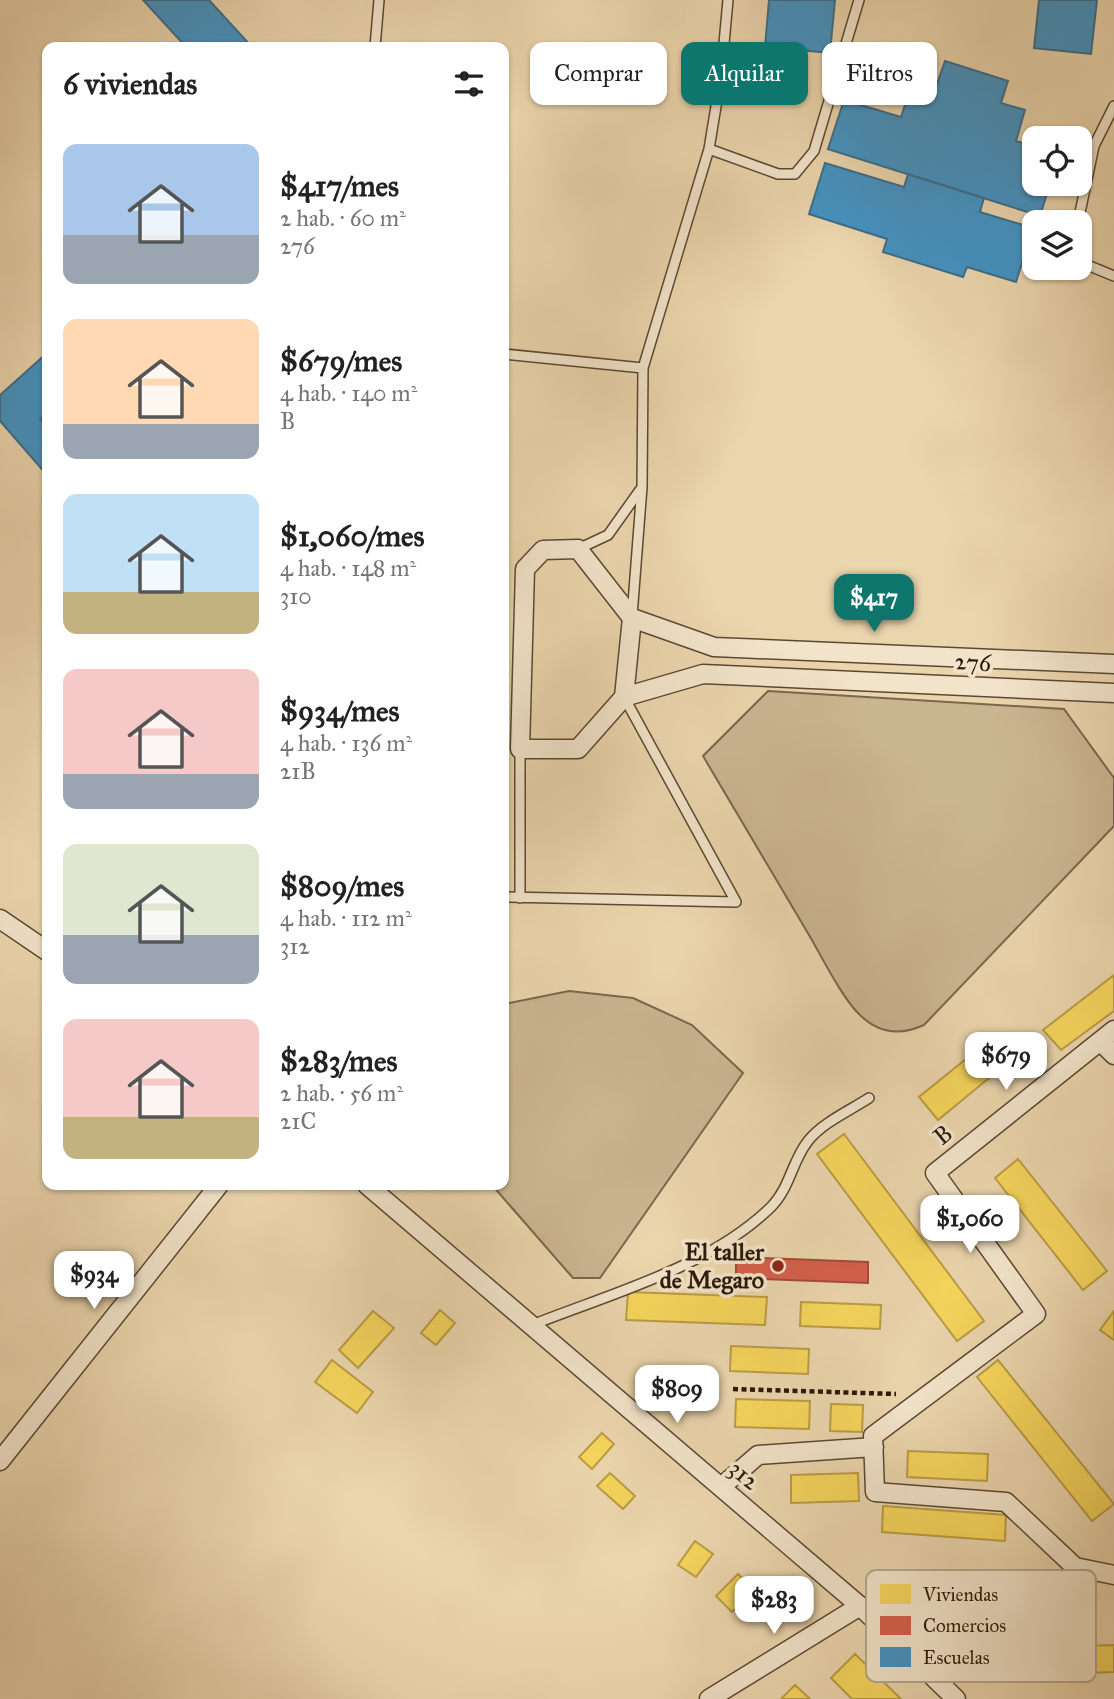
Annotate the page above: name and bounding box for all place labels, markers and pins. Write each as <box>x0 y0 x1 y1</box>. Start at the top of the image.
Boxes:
pin: $417 <box>833 574 915 634</box>
pin: $679 <box>965 1032 1047 1092</box>
pin: $1,060 <box>913 1196 1027 1255</box>
place label: El taller de Megaro <box>660 1237 765 1295</box>
pin: $934 <box>53 1252 135 1311</box>
marker: El taller de Megaro <box>770 1258 786 1274</box>
pin: $809 <box>636 1366 718 1425</box>
pin: $283 <box>733 1576 815 1636</box>

